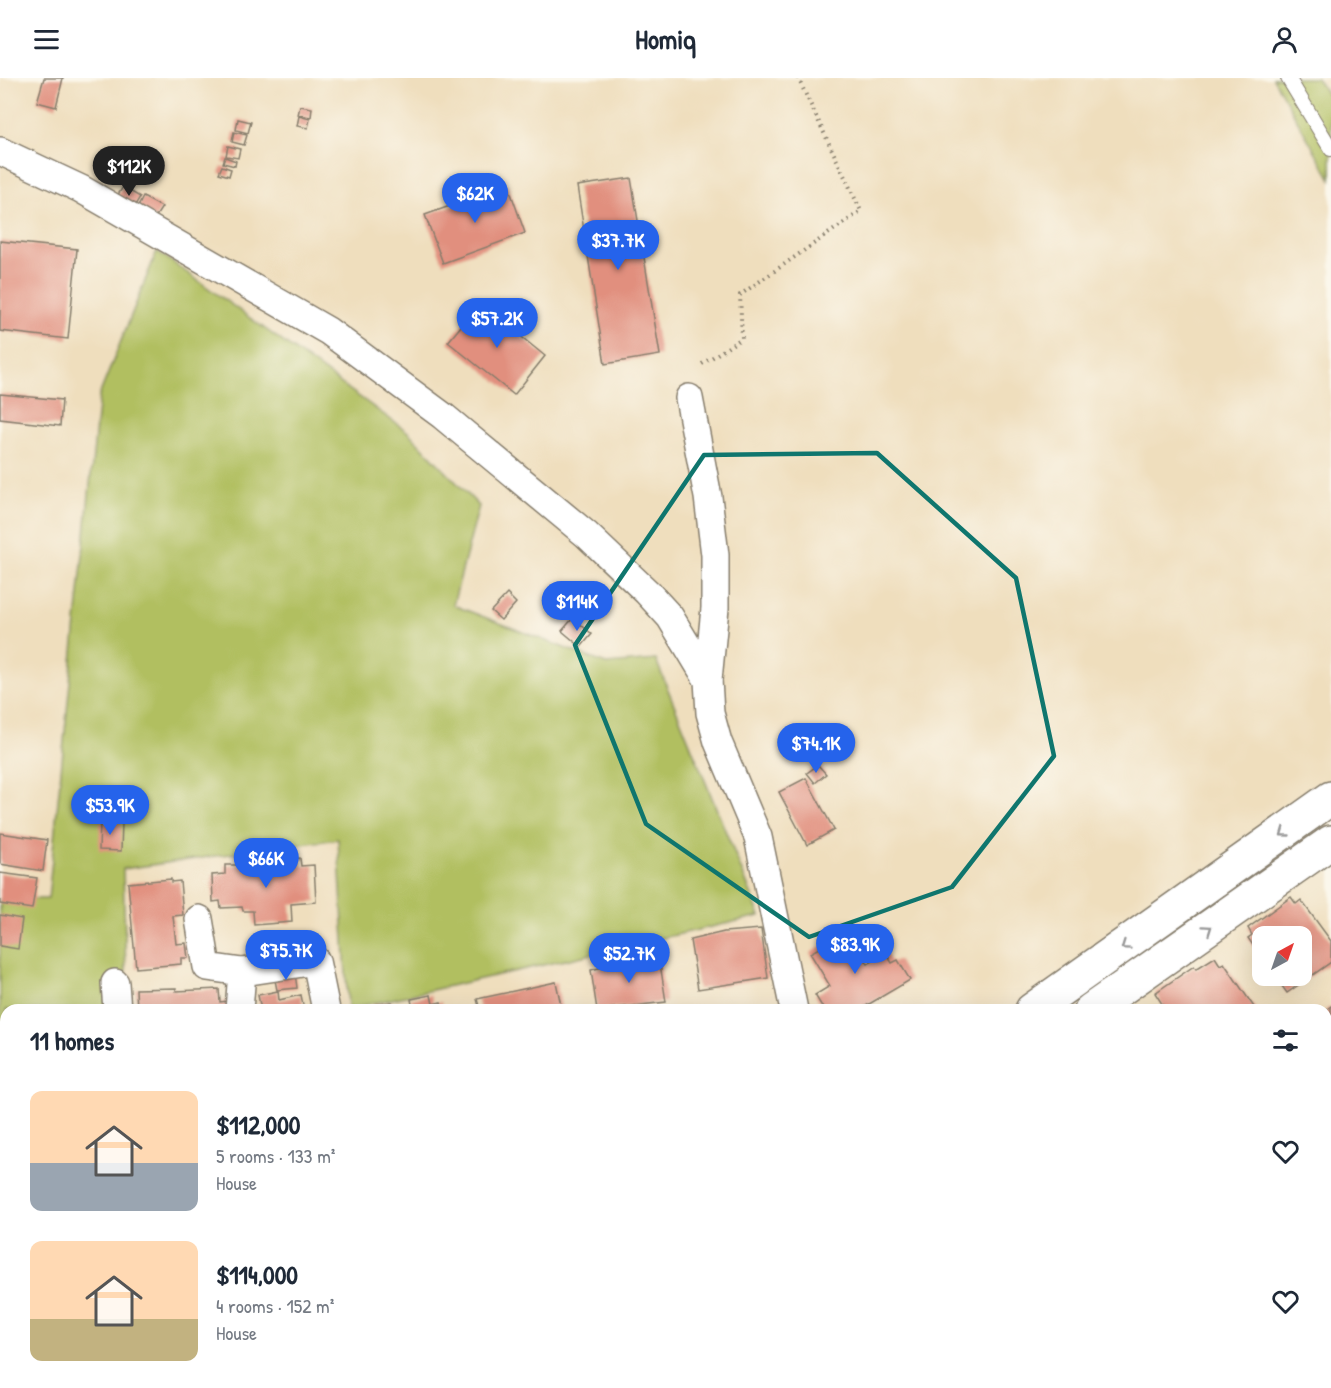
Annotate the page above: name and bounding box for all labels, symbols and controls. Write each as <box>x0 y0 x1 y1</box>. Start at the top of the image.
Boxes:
text: Homiq <box>635 21 696 57</box>
icon: menu <box>30 23 63 56</box>
icon: person <box>1268 23 1301 56</box>
pin: $112K <box>87 146 171 197</box>
text: $112K <box>107 152 151 179</box>
pin: $62K <box>439 173 511 224</box>
text: $62K <box>456 179 494 206</box>
pin: $37.7K <box>569 220 667 271</box>
text: $37.7K <box>591 226 645 253</box>
pin: $57.2K <box>448 298 546 349</box>
text: $57.2K <box>471 304 523 331</box>
pin: $114K <box>535 581 619 632</box>
text: $114K <box>556 587 598 614</box>
pin: $74.1K <box>767 723 865 774</box>
text: $74.1K <box>791 729 841 756</box>
pin: $53.9K <box>61 785 159 836</box>
text: $53.9K <box>85 791 135 818</box>
one-way arrow <box>1279 825 1290 836</box>
pin: $66K <box>230 838 302 889</box>
text: $66K <box>248 844 284 871</box>
pin: $83.9K <box>806 924 904 975</box>
one-way arrow <box>1202 925 1213 936</box>
north arrow <box>1252 926 1312 986</box>
map controls <box>1252 926 1312 986</box>
pin: $75.7K <box>237 930 335 981</box>
text: $83.9K <box>830 930 880 957</box>
pin: $52.7K <box>580 933 678 984</box>
text: $75.7K <box>259 936 313 963</box>
text: $52.7K <box>603 939 655 966</box>
one-way arrow <box>1120 939 1131 950</box>
text: 11 homes <box>30 1023 114 1058</box>
icon: filters <box>1269 1024 1302 1057</box>
text: $112,000 <box>216 1107 300 1142</box>
icon: home <box>78 1115 150 1187</box>
icon: heart <box>1269 1135 1302 1168</box>
text: 5 rooms · 133 m² <box>216 1142 335 1169</box>
text: House <box>216 1169 257 1196</box>
text: $114,000 <box>216 1257 298 1292</box>
icon: home <box>78 1265 150 1337</box>
icon: heart <box>1269 1285 1302 1318</box>
text: 4 rooms · 152 m² <box>216 1292 334 1319</box>
text: House <box>216 1319 257 1346</box>

